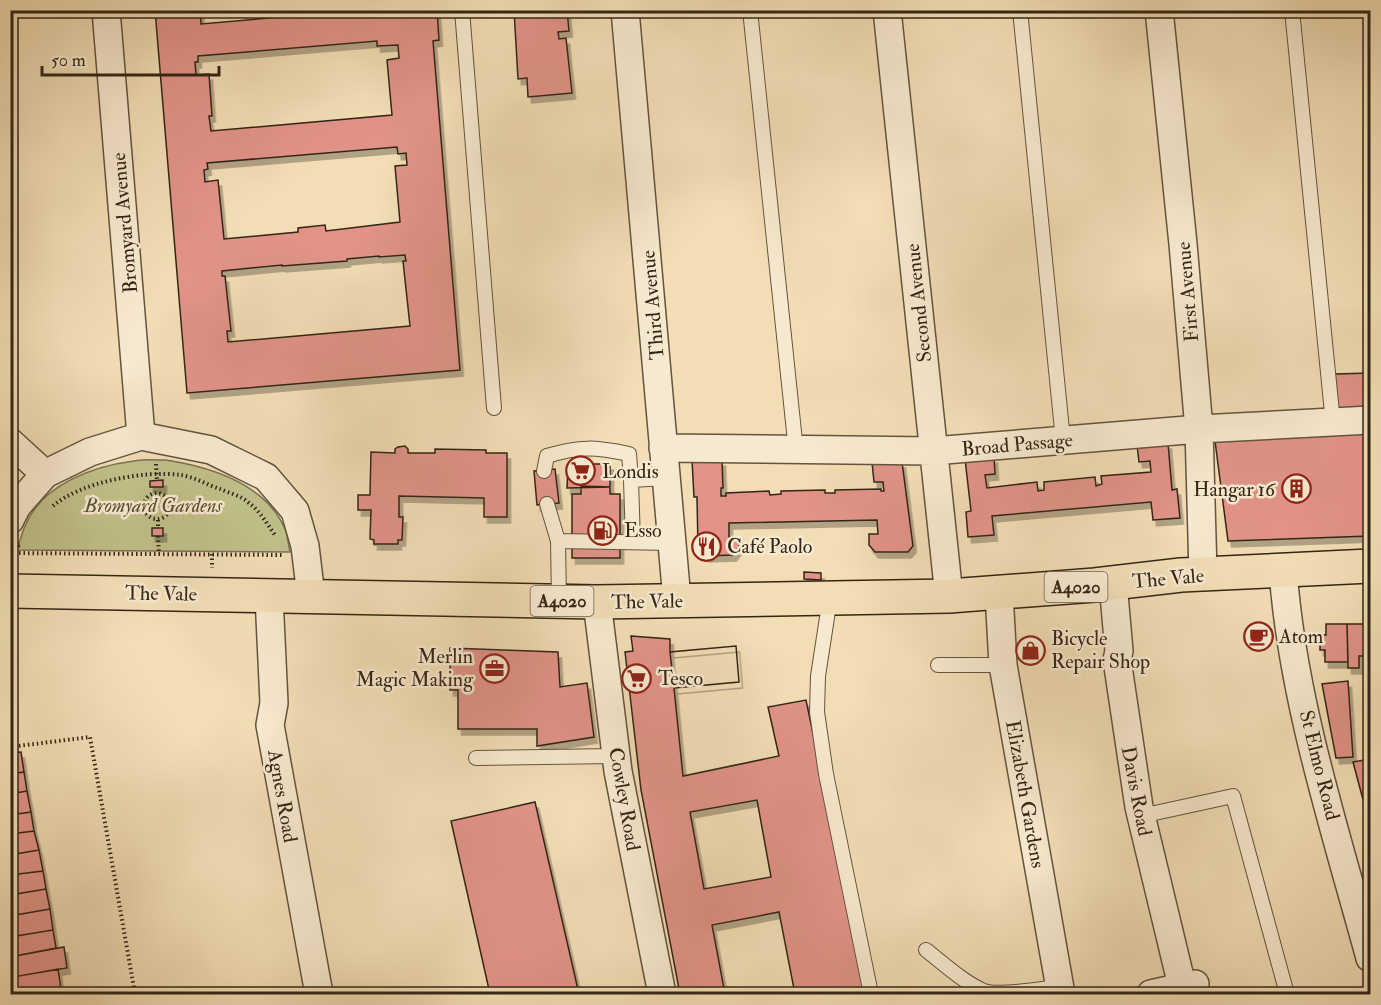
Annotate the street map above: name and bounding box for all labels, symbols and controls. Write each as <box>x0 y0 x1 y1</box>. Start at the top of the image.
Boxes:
scale bar <box>42 39 219 77</box>
text: 50 m <box>51 49 86 72</box>
street label: Bromyard Avenue <box>106 151 143 295</box>
street label: First Avenue <box>1171 241 1204 343</box>
street label: Second Avenue <box>900 242 937 364</box>
street label: Third Avenue <box>635 249 670 361</box>
street label: Broad Passage <box>960 427 1074 462</box>
supermarket icon: Londis <box>565 455 597 487</box>
place label: Londis <box>602 459 659 484</box>
building icon: Hangar 16 <box>1280 473 1312 505</box>
place label: Hangar 16 <box>1193 477 1276 502</box>
park label: Bromyard Gardens <box>83 493 222 518</box>
fuel station icon: Esso <box>587 514 619 546</box>
place label: Esso <box>624 518 662 543</box>
restaurant icon: Café Paolo <box>690 530 722 562</box>
place label: Café Paolo <box>727 534 812 559</box>
street label: The Vale <box>1131 563 1205 594</box>
road number: A4020 <box>1044 572 1108 602</box>
street label: The Vale <box>125 580 197 607</box>
road number: A4020 <box>530 586 594 616</box>
street label: The Vale <box>611 588 683 615</box>
cafe icon: Atom <box>1242 620 1274 652</box>
place label: Atom <box>1278 624 1324 649</box>
place label: Bicycle Repair Shop <box>1051 626 1150 675</box>
shop icon: Bicycle Repair Shop <box>1014 634 1046 666</box>
place label: Merlin Magic Making <box>356 644 474 692</box>
office icon: Merlin Magic Making <box>478 652 510 684</box>
supermarket icon: Tesco <box>621 662 653 694</box>
place label: Tesco <box>658 666 703 691</box>
street label: St Elmo Road <box>1294 708 1345 823</box>
street label: Elizabeth Gardens <box>1000 718 1051 870</box>
street label: Davis Road <box>1116 744 1157 838</box>
street label: Cowley Road <box>603 745 646 853</box>
street label: Agnes Road <box>262 747 303 845</box>

